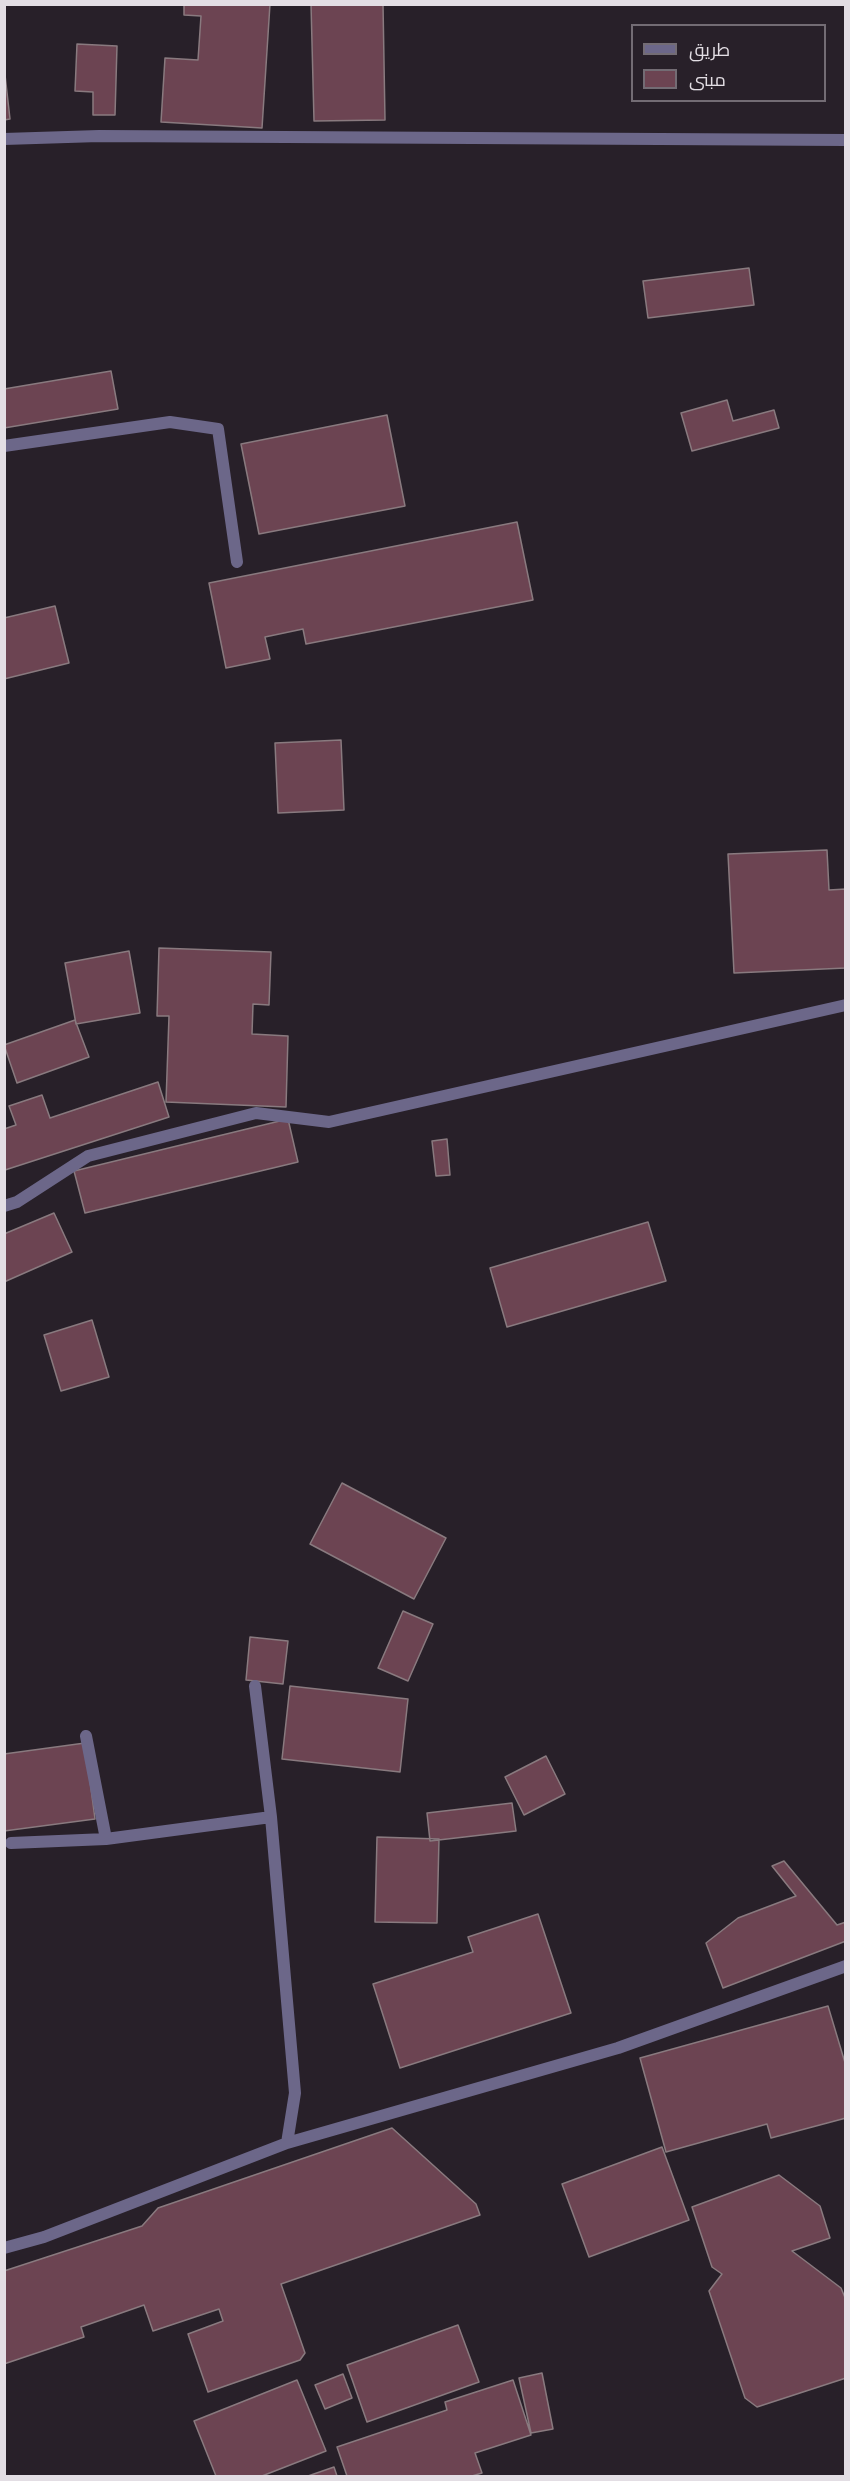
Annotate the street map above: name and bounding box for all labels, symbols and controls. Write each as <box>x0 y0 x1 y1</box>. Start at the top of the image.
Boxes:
legend <box>631 24 826 102</box>
text: طريق <box>689 39 730 60</box>
text: مبنى <box>689 69 726 90</box>

